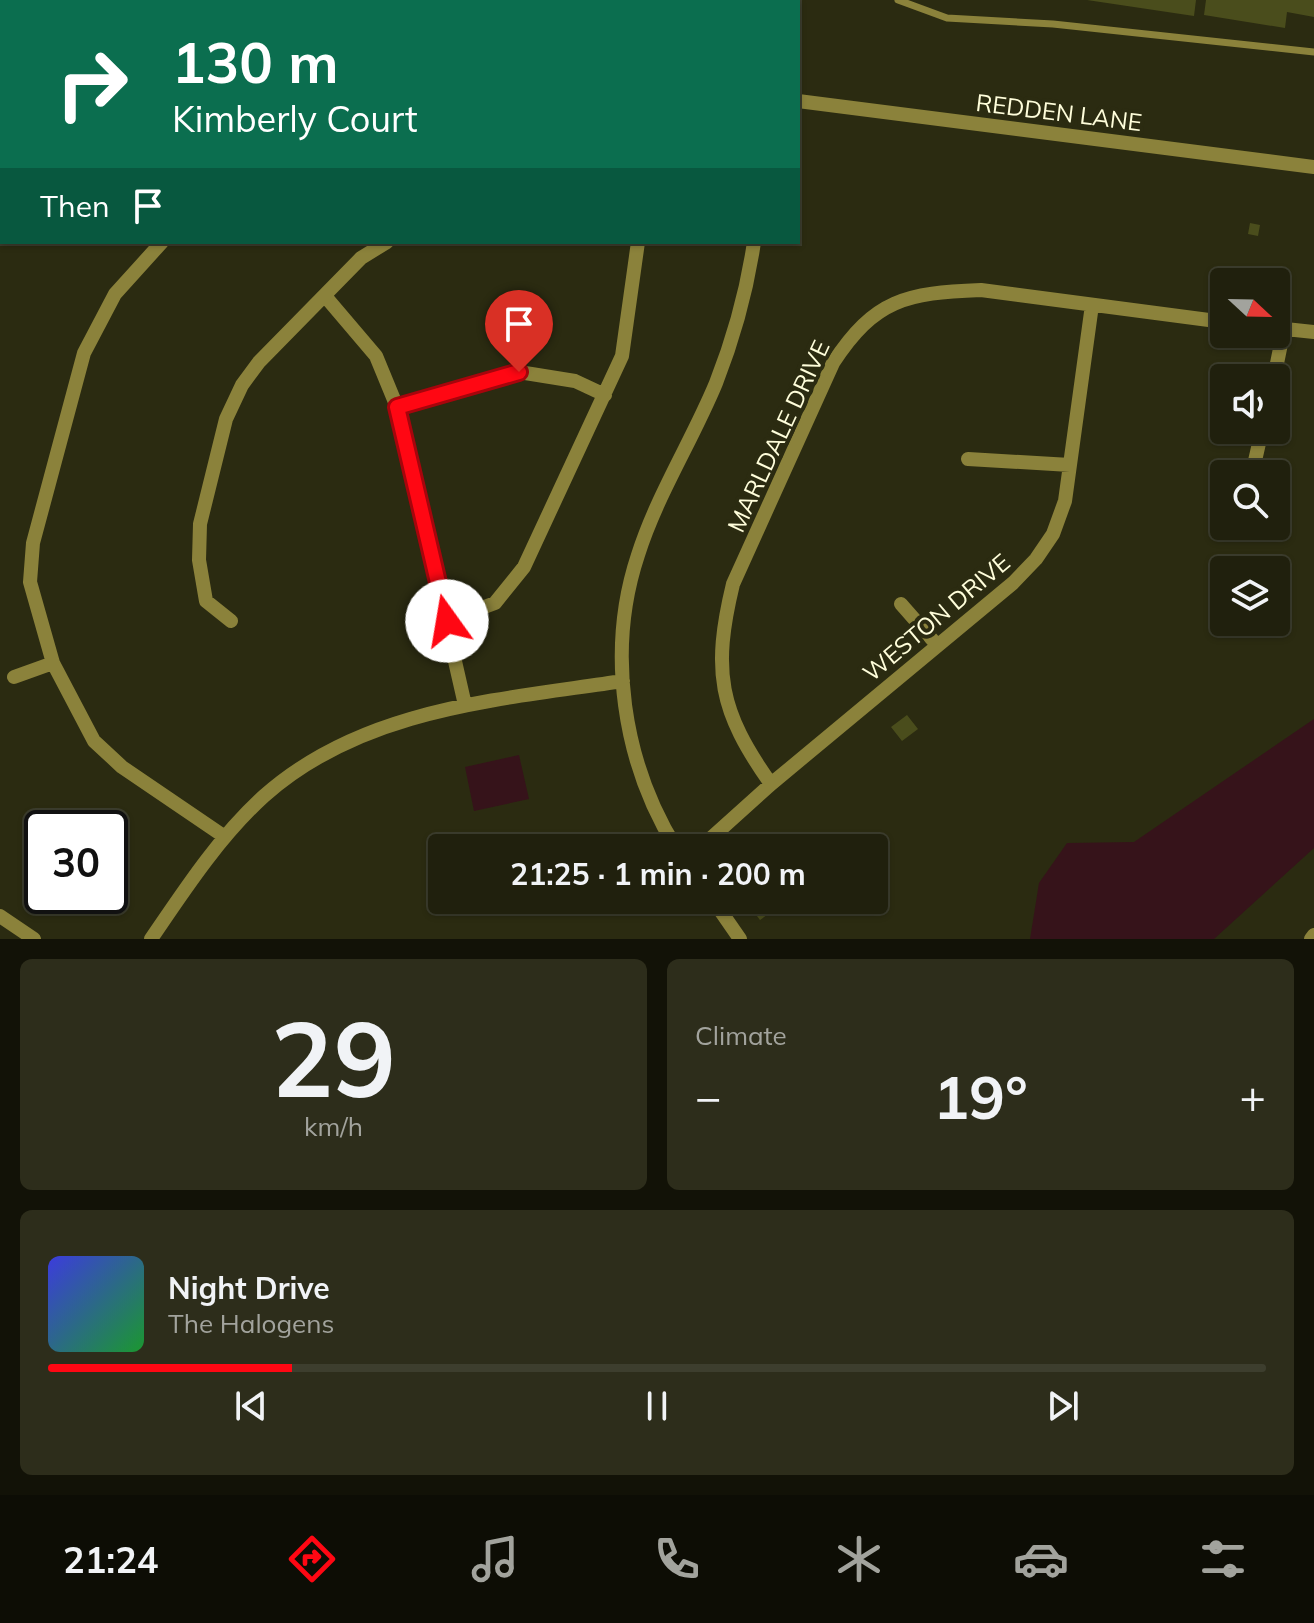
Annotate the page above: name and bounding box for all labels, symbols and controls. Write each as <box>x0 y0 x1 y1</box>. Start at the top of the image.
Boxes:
text: 130 m <box>172 27 339 97</box>
icon: right <box>40 32 144 136</box>
street label: REDDEN LANE <box>974 87 1144 137</box>
text: Kimberly Court <box>172 96 418 141</box>
icon: arrive <box>126 184 170 228</box>
text: Then <box>40 187 110 225</box>
north arrow <box>1210 268 1290 348</box>
map controls <box>1210 268 1290 636</box>
pin <box>485 290 553 372</box>
icon: arrive <box>497 302 541 346</box>
street label: MARLDALE DRIVE <box>720 335 836 537</box>
button: sound <box>1210 364 1290 444</box>
button: search <box>1210 460 1290 540</box>
street label: WESTON DRIVE <box>856 547 1016 687</box>
button: layers <box>1210 556 1290 636</box>
position arrow <box>405 579 489 663</box>
speed limit sign: 30 <box>24 810 128 914</box>
text: 21:25 · 1 min · 200 m <box>510 855 806 893</box>
text: 29 <box>271 992 396 1123</box>
text: Climate <box>695 1019 787 1052</box>
text: 19° <box>933 1059 1028 1134</box>
text: − <box>695 1069 721 1124</box>
text: + <box>1240 1069 1266 1124</box>
text: km/h <box>304 1110 363 1143</box>
text: Night Drive <box>168 1269 330 1307</box>
text: The Halogens <box>168 1307 334 1340</box>
icon: previous <box>229 1384 273 1428</box>
icon: pause <box>635 1384 679 1428</box>
icon: next <box>1041 1384 1085 1428</box>
icon: directions <box>284 1531 340 1587</box>
icon: music <box>467 1531 523 1587</box>
icon: phone <box>649 1531 705 1587</box>
icon: climate <box>831 1531 887 1587</box>
icon: car <box>1013 1531 1069 1587</box>
icon: filters <box>1195 1531 1251 1587</box>
text: 21:24 <box>63 1537 158 1582</box>

